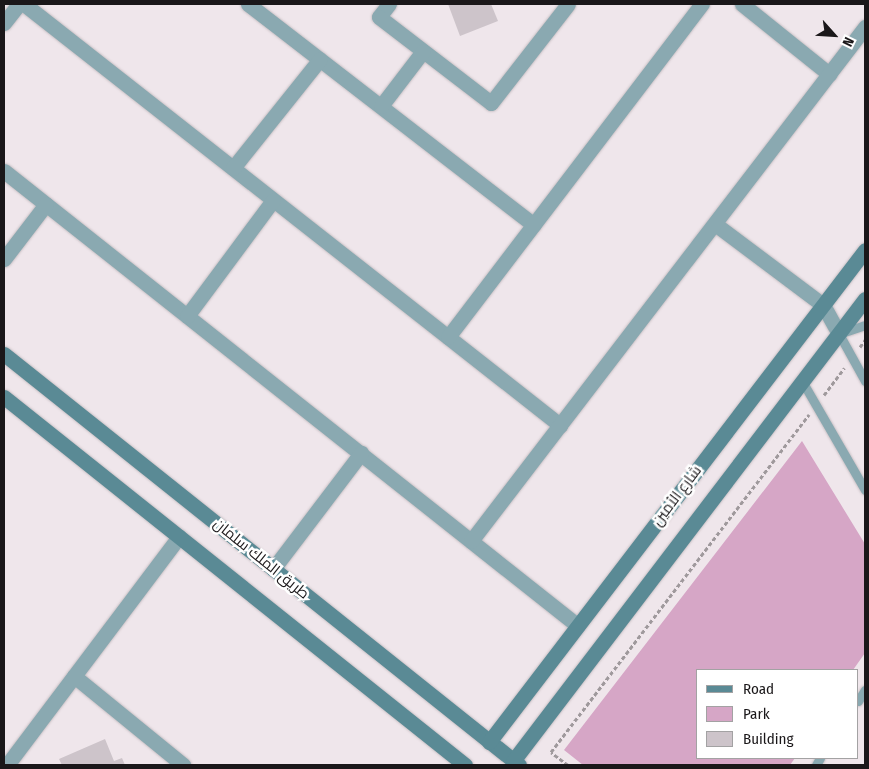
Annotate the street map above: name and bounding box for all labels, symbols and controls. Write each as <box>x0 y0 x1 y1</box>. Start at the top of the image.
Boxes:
north arrow <box>809 10 859 60</box>
text: N <box>838 34 857 49</box>
street label: شارع الأمين <box>649 462 705 530</box>
street label: طريق الملك سلمان <box>209 515 313 603</box>
legend <box>696 669 859 759</box>
text: Road <box>743 680 774 698</box>
text: Park <box>743 705 770 723</box>
text: Building <box>743 730 794 748</box>

